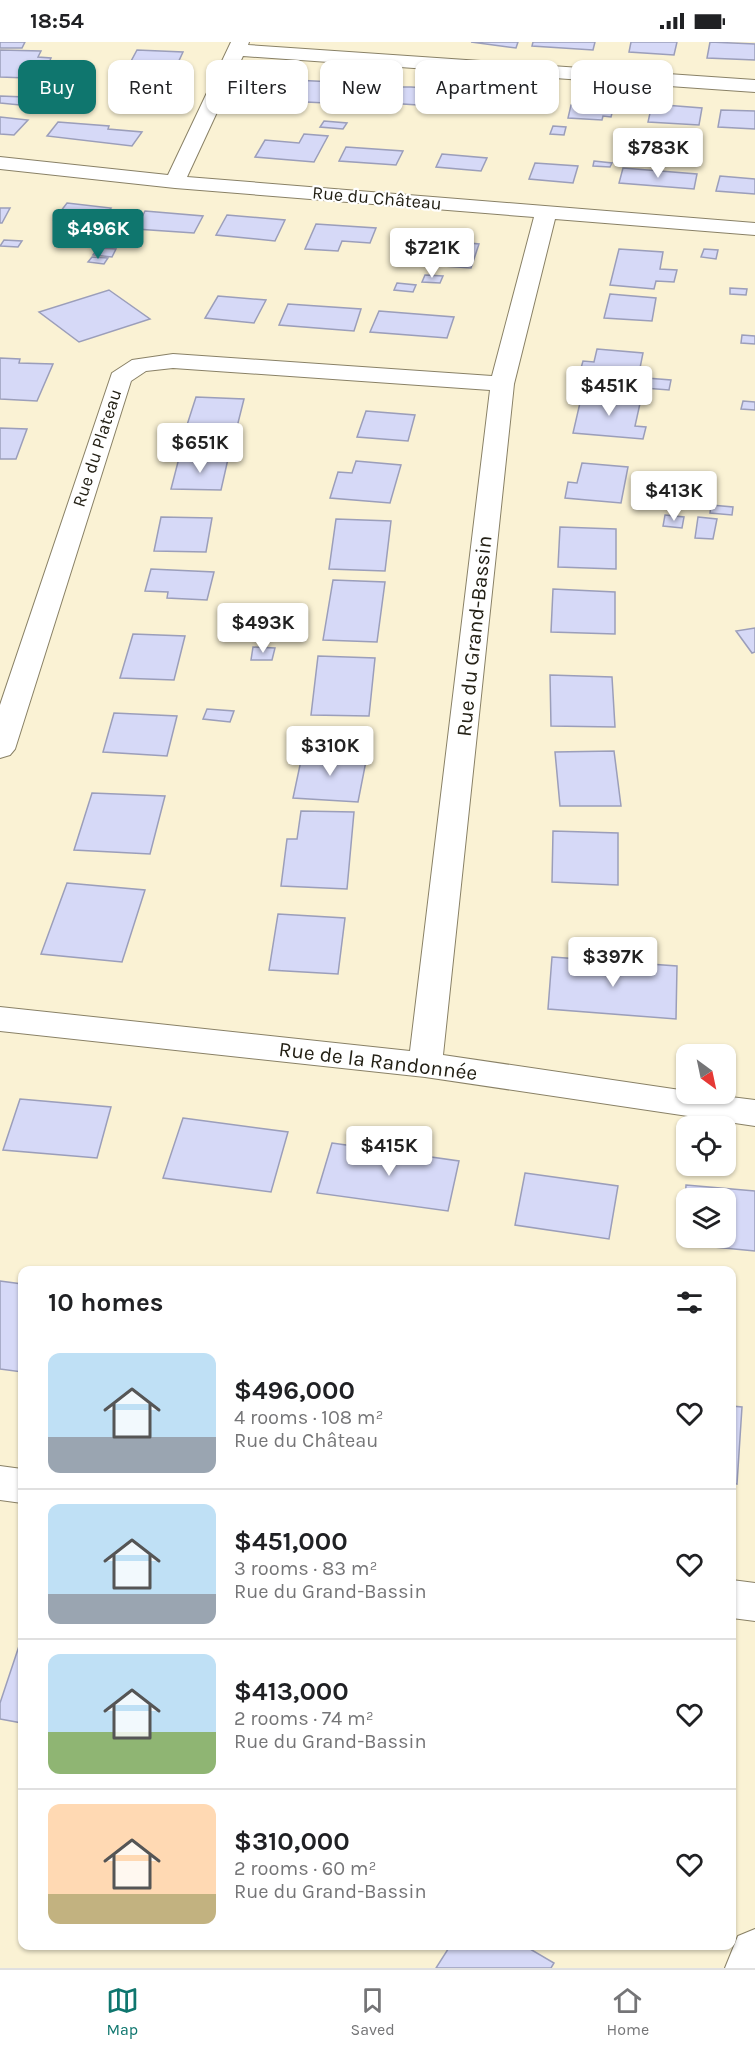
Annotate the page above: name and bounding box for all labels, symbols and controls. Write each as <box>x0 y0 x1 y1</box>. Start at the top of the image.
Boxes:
text: 18:54 <box>30 8 84 34</box>
chip: Buy <box>18 60 96 114</box>
chip: Rent <box>108 60 194 114</box>
chip: Filters <box>206 60 308 114</box>
chip: New <box>320 60 403 114</box>
chip: Apartment <box>415 60 559 114</box>
chip: House <box>571 60 673 114</box>
pin: $783K <box>616 128 700 179</box>
text: $783K <box>627 136 689 159</box>
street label: Rue du Château <box>311 181 443 215</box>
pin: $496K <box>56 209 140 260</box>
text: $496K <box>66 217 130 240</box>
pin: $721K <box>390 228 474 279</box>
text: $721K <box>404 236 460 259</box>
pin: $451K <box>567 366 651 417</box>
text: $451K <box>580 374 638 397</box>
street label: Rue du Plateau <box>68 386 126 510</box>
pin: $651K <box>158 423 242 474</box>
text: $651K <box>171 431 229 454</box>
pin: $413K <box>632 471 716 522</box>
text: $413K <box>645 479 703 502</box>
street label: Rue du Grand-Bassin <box>451 534 497 738</box>
pin: $493K <box>221 603 305 654</box>
text: $493K <box>231 611 295 634</box>
pin: $310K <box>288 726 372 777</box>
text: $310K <box>300 734 360 757</box>
pin: $397K <box>571 937 655 988</box>
text: $397K <box>582 945 644 968</box>
street label: Rue de la Randonnée <box>277 1037 479 1085</box>
north arrow <box>676 1044 736 1104</box>
map controls <box>676 1044 736 1248</box>
button: locate <box>676 1116 736 1176</box>
pin: $415K <box>347 1126 431 1177</box>
text: $415K <box>360 1134 418 1157</box>
button: layers <box>676 1188 736 1248</box>
icon: filters <box>673 1286 706 1319</box>
text: 10 homes <box>48 1287 163 1318</box>
text: $496,000 <box>234 1375 355 1406</box>
icon: home <box>96 1377 168 1449</box>
icon: heart <box>673 1397 706 1430</box>
text: 4 rooms · 108 m² <box>234 1406 384 1429</box>
text: Rue du Château <box>234 1429 378 1452</box>
text: $451,000 <box>234 1526 348 1557</box>
icon: home <box>96 1528 168 1600</box>
icon: heart <box>673 1548 706 1581</box>
text: 3 rooms · 83 m² <box>234 1557 378 1580</box>
text: Rue du Grand-Bassin <box>234 1580 427 1603</box>
text: $413,000 <box>234 1676 349 1707</box>
icon: home <box>96 1678 168 1750</box>
icon: heart <box>673 1698 706 1731</box>
text: 2 rooms · 74 m² <box>234 1707 374 1730</box>
text: Rue du Grand-Bassin <box>234 1730 427 1753</box>
text: $310,000 <box>234 1826 350 1857</box>
icon: home <box>96 1828 168 1900</box>
icon: heart <box>673 1848 706 1881</box>
text: 2 rooms · 60 m² <box>234 1857 377 1880</box>
text: Rue du Grand-Bassin <box>234 1880 427 1903</box>
tab: Map <box>106 1984 139 2039</box>
tab: Saved <box>351 1984 395 2039</box>
tab: Home <box>607 1984 649 2039</box>

